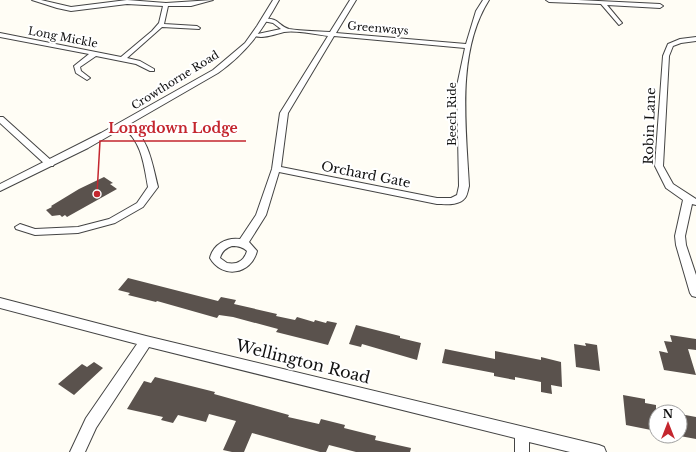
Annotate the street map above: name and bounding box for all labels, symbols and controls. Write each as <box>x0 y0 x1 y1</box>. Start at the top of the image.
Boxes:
street label: Greenways <box>347 18 409 38</box>
street label: Long Mickle <box>27 23 99 51</box>
street label: Crowthorne Road <box>129 47 222 113</box>
street label: Beech Ride <box>445 82 459 146</box>
street label: Robin Lane <box>640 87 659 165</box>
callout: Longdown Lodge <box>100 115 246 141</box>
text: Longdown Lodge <box>108 119 238 137</box>
street label: Orchard Gate <box>320 157 412 192</box>
street label: Wellington Road <box>233 334 373 387</box>
north arrow <box>648 404 688 444</box>
text: N <box>663 407 674 421</box>

